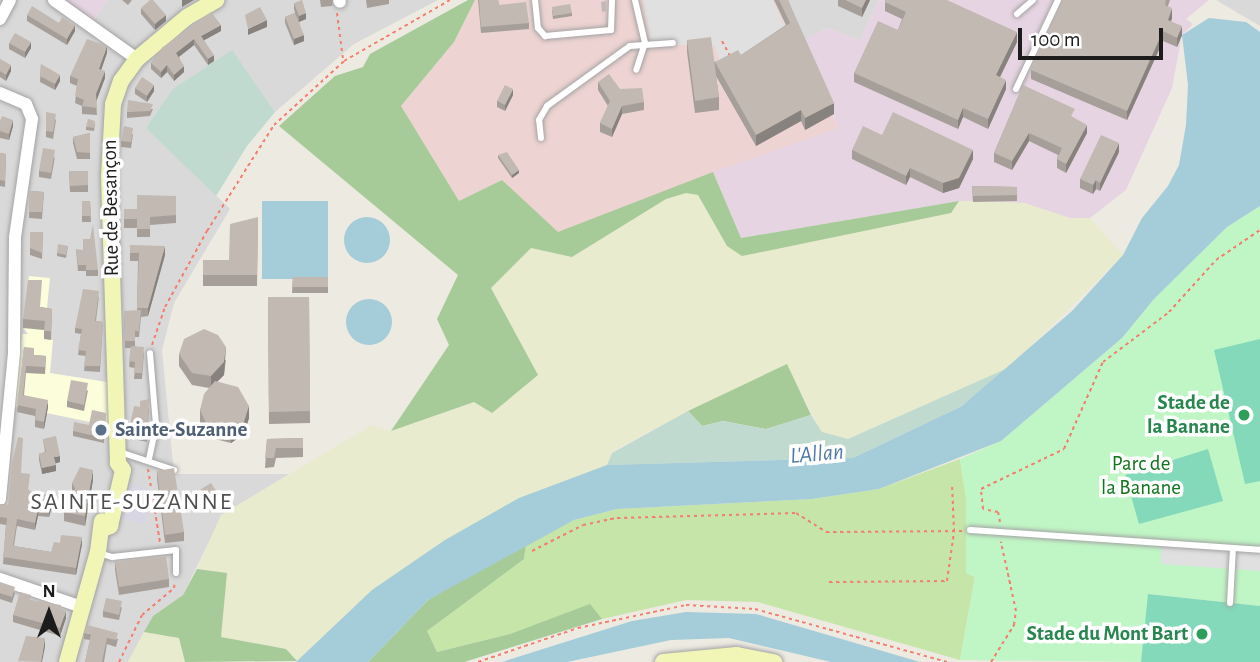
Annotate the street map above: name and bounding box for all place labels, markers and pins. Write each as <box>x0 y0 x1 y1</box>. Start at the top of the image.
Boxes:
place label: Stade de la Banane <box>1147 390 1230 440</box>
marker: Stade de la Banane <box>1236 407 1252 423</box>
place label: Sainte-Suzanne <box>115 417 247 443</box>
marker: Sainte-Suzanne <box>93 422 109 438</box>
place label: Stade du Mont Bart <box>1026 621 1188 647</box>
marker: Stade du Mont Bart <box>1194 626 1210 642</box>

